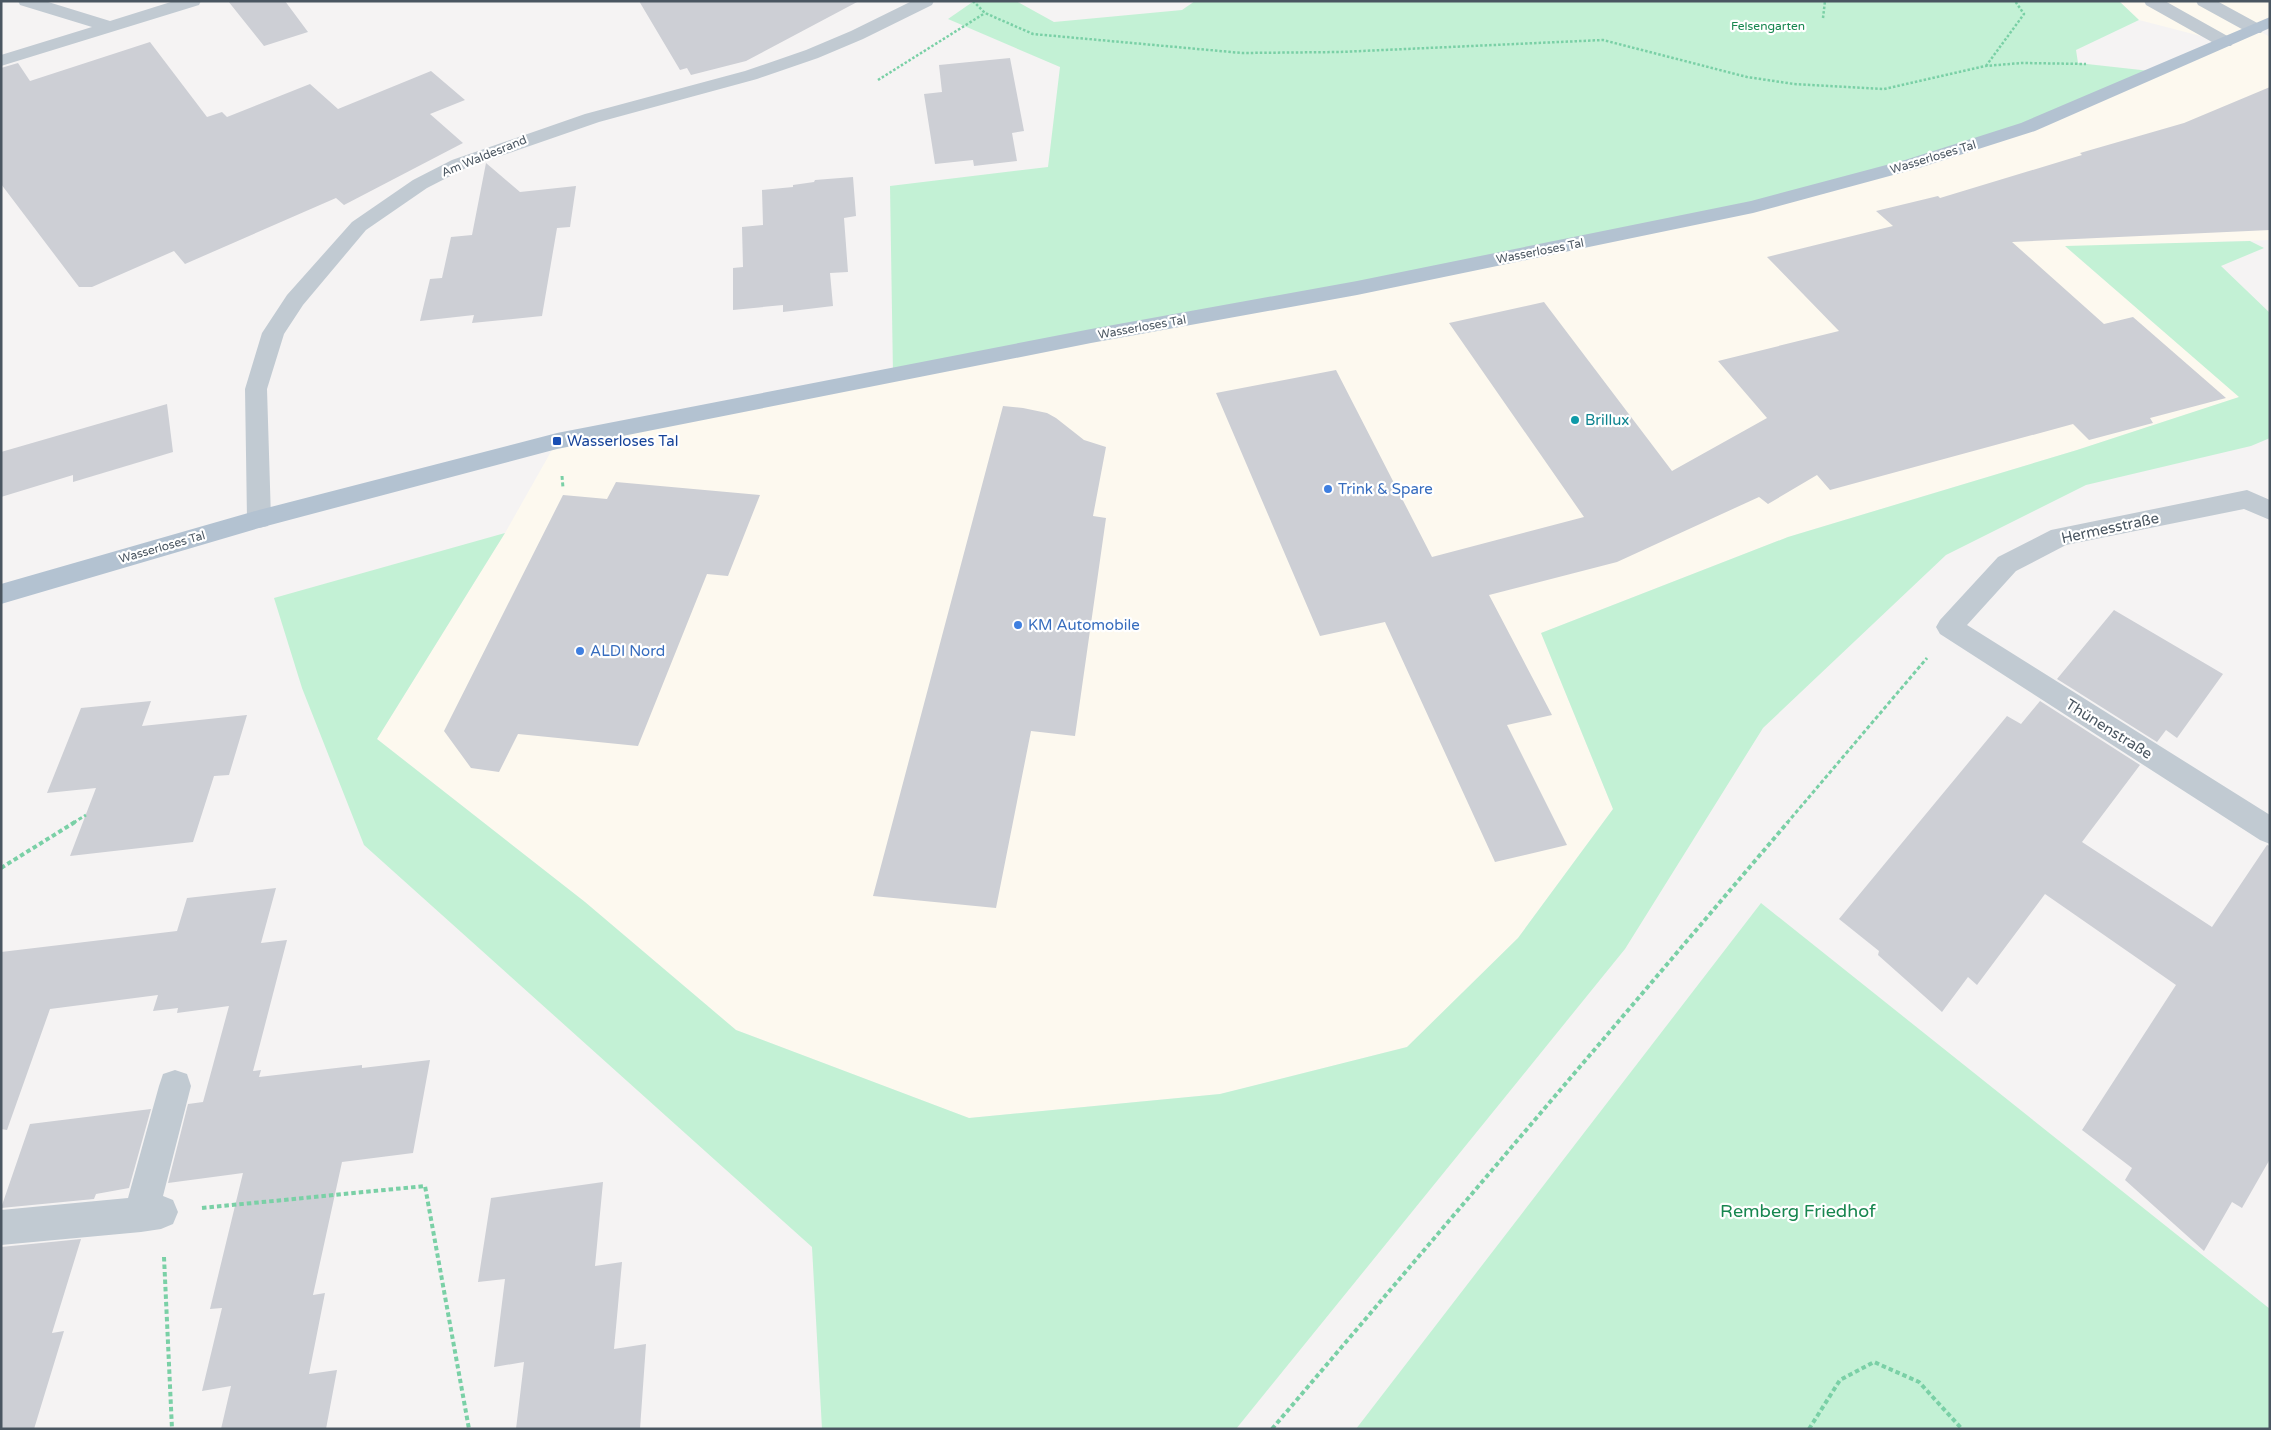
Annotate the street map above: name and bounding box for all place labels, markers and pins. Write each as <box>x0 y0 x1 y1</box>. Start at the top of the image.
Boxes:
place label: Brillux <box>1585 411 1629 429</box>
marker: Brillux <box>1569 414 1581 426</box>
place label: Wasserloses Tal <box>567 432 678 450</box>
marker: Wasserloses Tal <box>551 435 563 447</box>
place label: Trink & Spare <box>1338 480 1433 498</box>
marker: Trink & Spare <box>1322 483 1334 495</box>
place label: KM Automobile <box>1028 616 1140 634</box>
marker: KM Automobile <box>1012 619 1024 631</box>
place label: ALDI Nord <box>590 642 665 660</box>
marker: ALDI Nord <box>574 645 586 657</box>

